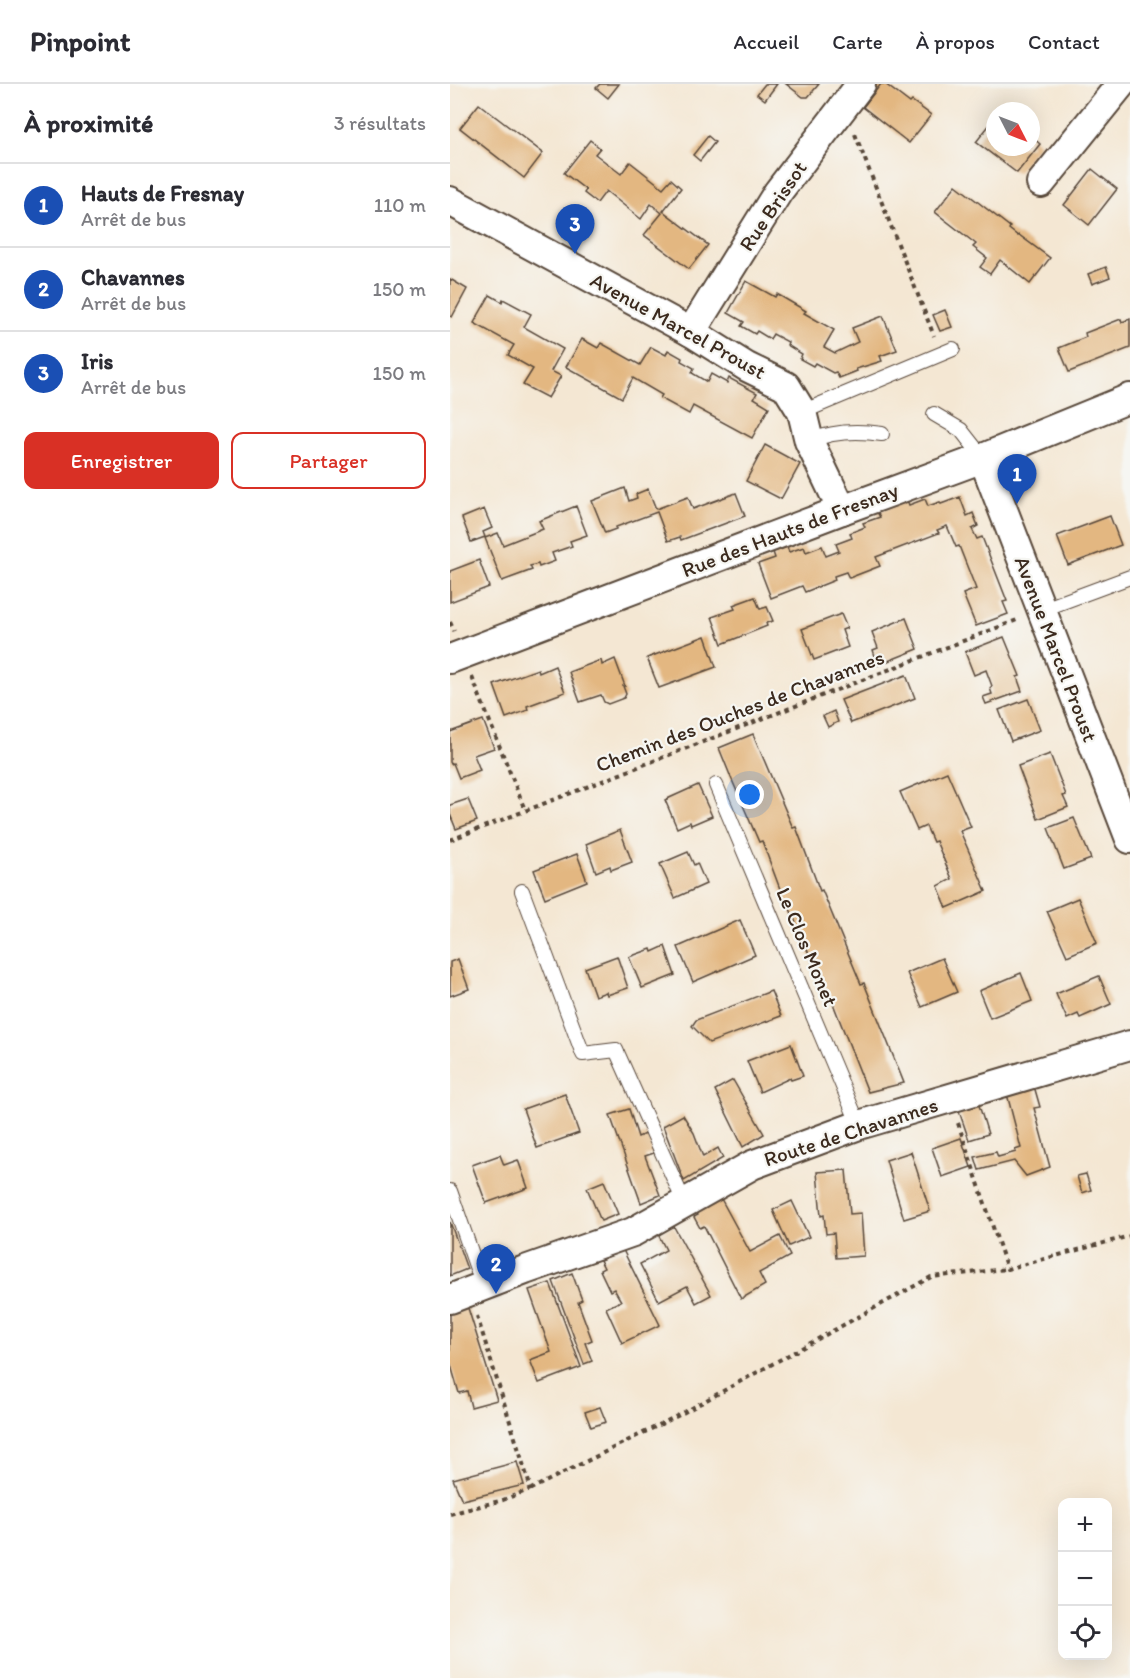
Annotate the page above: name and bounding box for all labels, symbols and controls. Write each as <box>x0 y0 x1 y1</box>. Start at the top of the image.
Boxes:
text: Pinpoint <box>30 24 131 58</box>
text: Accueil <box>734 29 799 54</box>
text: Carte <box>832 29 883 54</box>
text: À propos <box>916 29 995 54</box>
text: Contact <box>1028 29 1100 54</box>
north arrow <box>986 102 1040 156</box>
text: À proximité <box>24 107 153 139</box>
text: 3 résultats <box>334 111 426 135</box>
street label: Rue Brissot <box>733 156 812 256</box>
text: Hauts de Fresnay <box>81 180 244 207</box>
text: 1 <box>39 193 48 217</box>
text: 110 m <box>374 193 426 217</box>
pin: 3 <box>556 204 594 254</box>
text: Arrêt de bus <box>81 207 186 231</box>
text: Chavannes <box>81 264 185 291</box>
street label: Avenue Marcel Proust <box>586 267 770 384</box>
text: 2 <box>38 277 49 301</box>
text: 150 m <box>373 277 426 301</box>
text: Arrêt de bus <box>81 291 186 315</box>
text: Iris <box>81 348 113 375</box>
text: 3 <box>38 361 49 385</box>
text: 150 m <box>373 361 426 385</box>
text: Arrêt de bus <box>81 375 186 399</box>
button: Enregistrer <box>24 432 219 489</box>
button: Partager <box>231 432 426 489</box>
pin: 1 <box>998 454 1036 504</box>
street label: Rue des Hauts de Fresnay <box>678 477 902 582</box>
street label: Avenue Marcel Proust <box>1010 553 1103 745</box>
street label: Chemin des Ouches de Chavannes <box>592 644 888 777</box>
your location <box>735 780 764 809</box>
street label: Le Clos Monet <box>771 884 844 1010</box>
street label: Route de Chavannes <box>761 1092 941 1171</box>
pin: 2 <box>476 1244 516 1294</box>
map controls <box>1058 1498 1112 1660</box>
button: + <box>1058 1498 1112 1552</box>
button: − <box>1058 1552 1112 1606</box>
button: locate <box>1058 1606 1112 1660</box>

